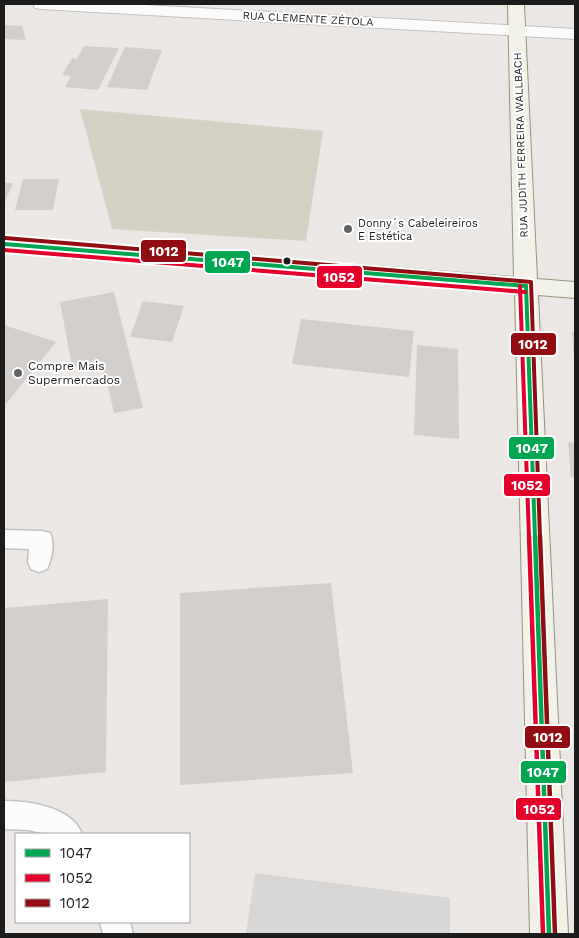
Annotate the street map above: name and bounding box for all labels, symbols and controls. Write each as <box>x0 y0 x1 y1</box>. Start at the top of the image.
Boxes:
street label: RUA CLEMENTE ZÉTOLA <box>242 8 374 29</box>
street label: RUA JUDITH FERREIRA WALLBACH <box>511 52 531 238</box>
place label: Donny´s Cabeleireiros E Estética <box>358 217 478 243</box>
marker: Donny´s Cabeleireiros E Estética <box>342 223 354 235</box>
line badge: 1012 <box>140 239 187 263</box>
text: 1012 <box>149 243 179 259</box>
line badge: 1047 <box>204 250 251 274</box>
text: 1047 <box>212 254 244 270</box>
unlabelled marker <box>282 256 292 266</box>
line badge: 1052 <box>316 265 363 289</box>
text: 1052 <box>323 269 355 285</box>
line badge: 1012 <box>510 332 557 356</box>
text: 1012 <box>518 336 548 352</box>
place label: Compre Mais Supermercados <box>28 359 120 387</box>
marker: Compre Mais Supermercados <box>12 367 24 379</box>
line badge: 1047 <box>508 436 555 460</box>
text: 1047 <box>516 440 548 456</box>
line badge: 1052 <box>503 473 551 497</box>
text: 1052 <box>511 477 543 493</box>
line badge: 1012 <box>524 725 571 749</box>
text: 1012 <box>533 729 563 745</box>
line badge: 1047 <box>520 760 567 784</box>
text: 1047 <box>527 764 559 780</box>
line badge: 1052 <box>515 797 562 821</box>
text: 1052 <box>523 801 555 817</box>
legend <box>15 833 190 923</box>
text: 1047 <box>60 844 92 862</box>
text: 1052 <box>60 869 93 887</box>
text: 1012 <box>60 894 90 912</box>

